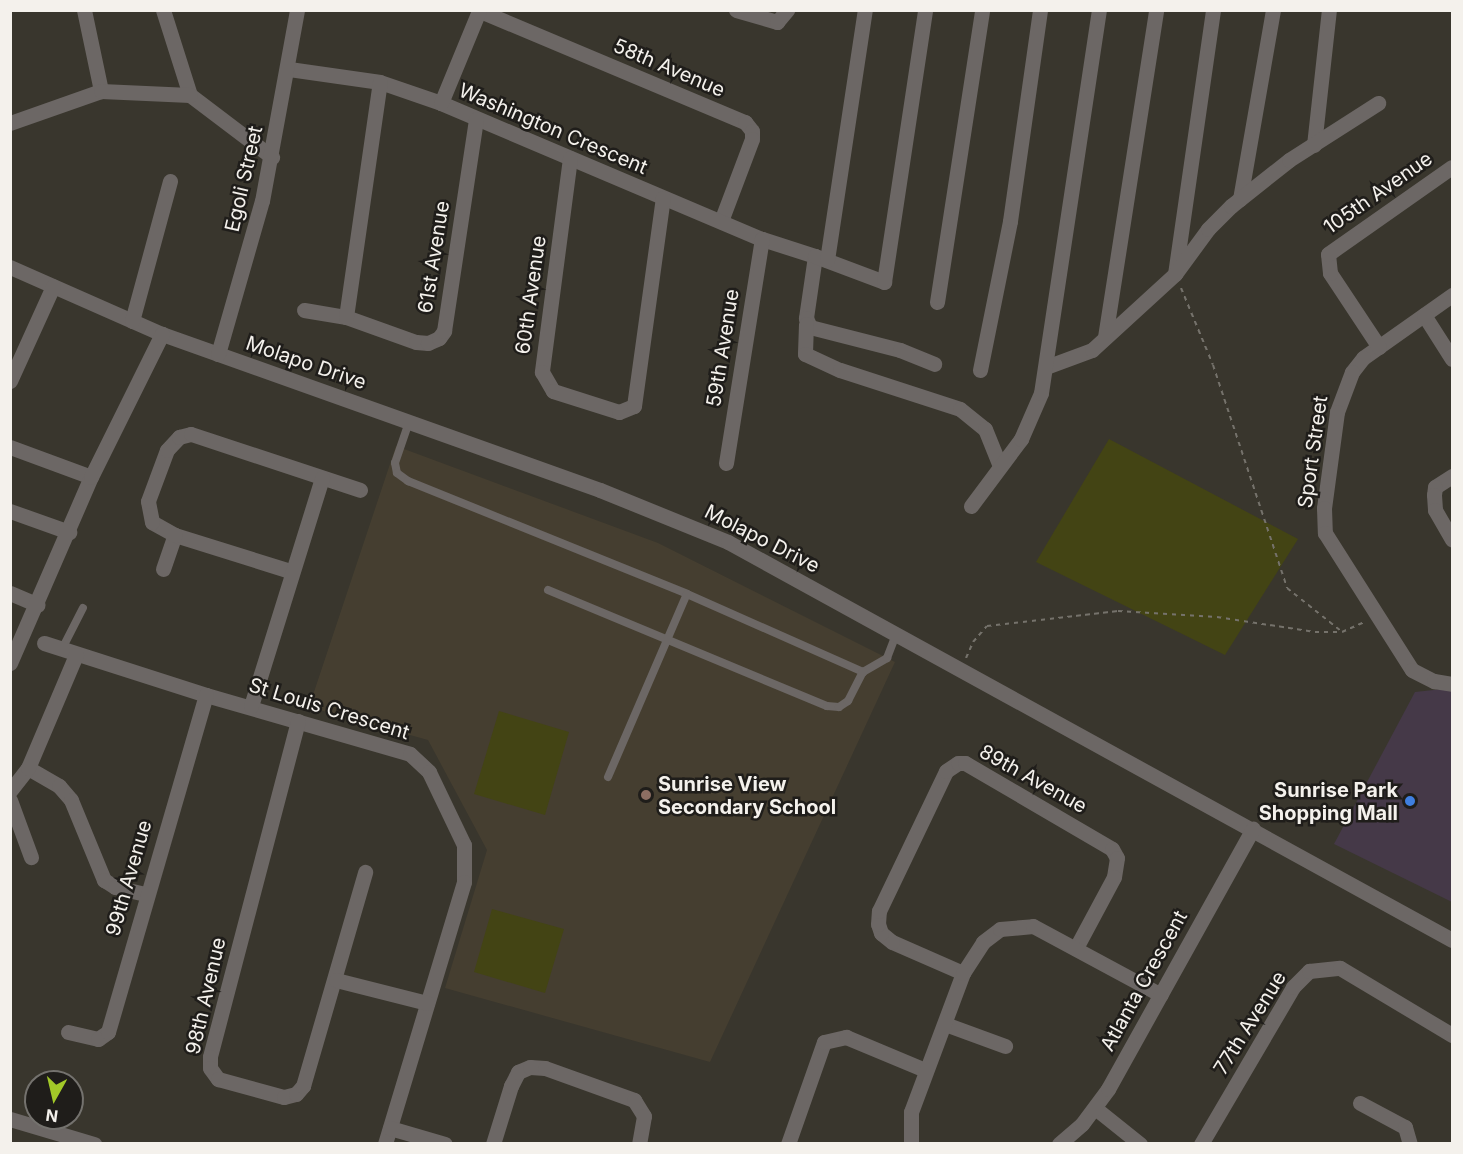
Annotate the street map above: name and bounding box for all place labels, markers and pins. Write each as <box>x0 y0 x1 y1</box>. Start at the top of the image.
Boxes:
place label: Sunrise View Secondary School <box>658 772 836 819</box>
place label: Sunrise Park Shopping Mall <box>1259 778 1398 825</box>
marker: Sunrise View Secondary School <box>639 788 653 802</box>
marker: Sunrise Park Shopping Mall <box>1403 794 1417 808</box>

